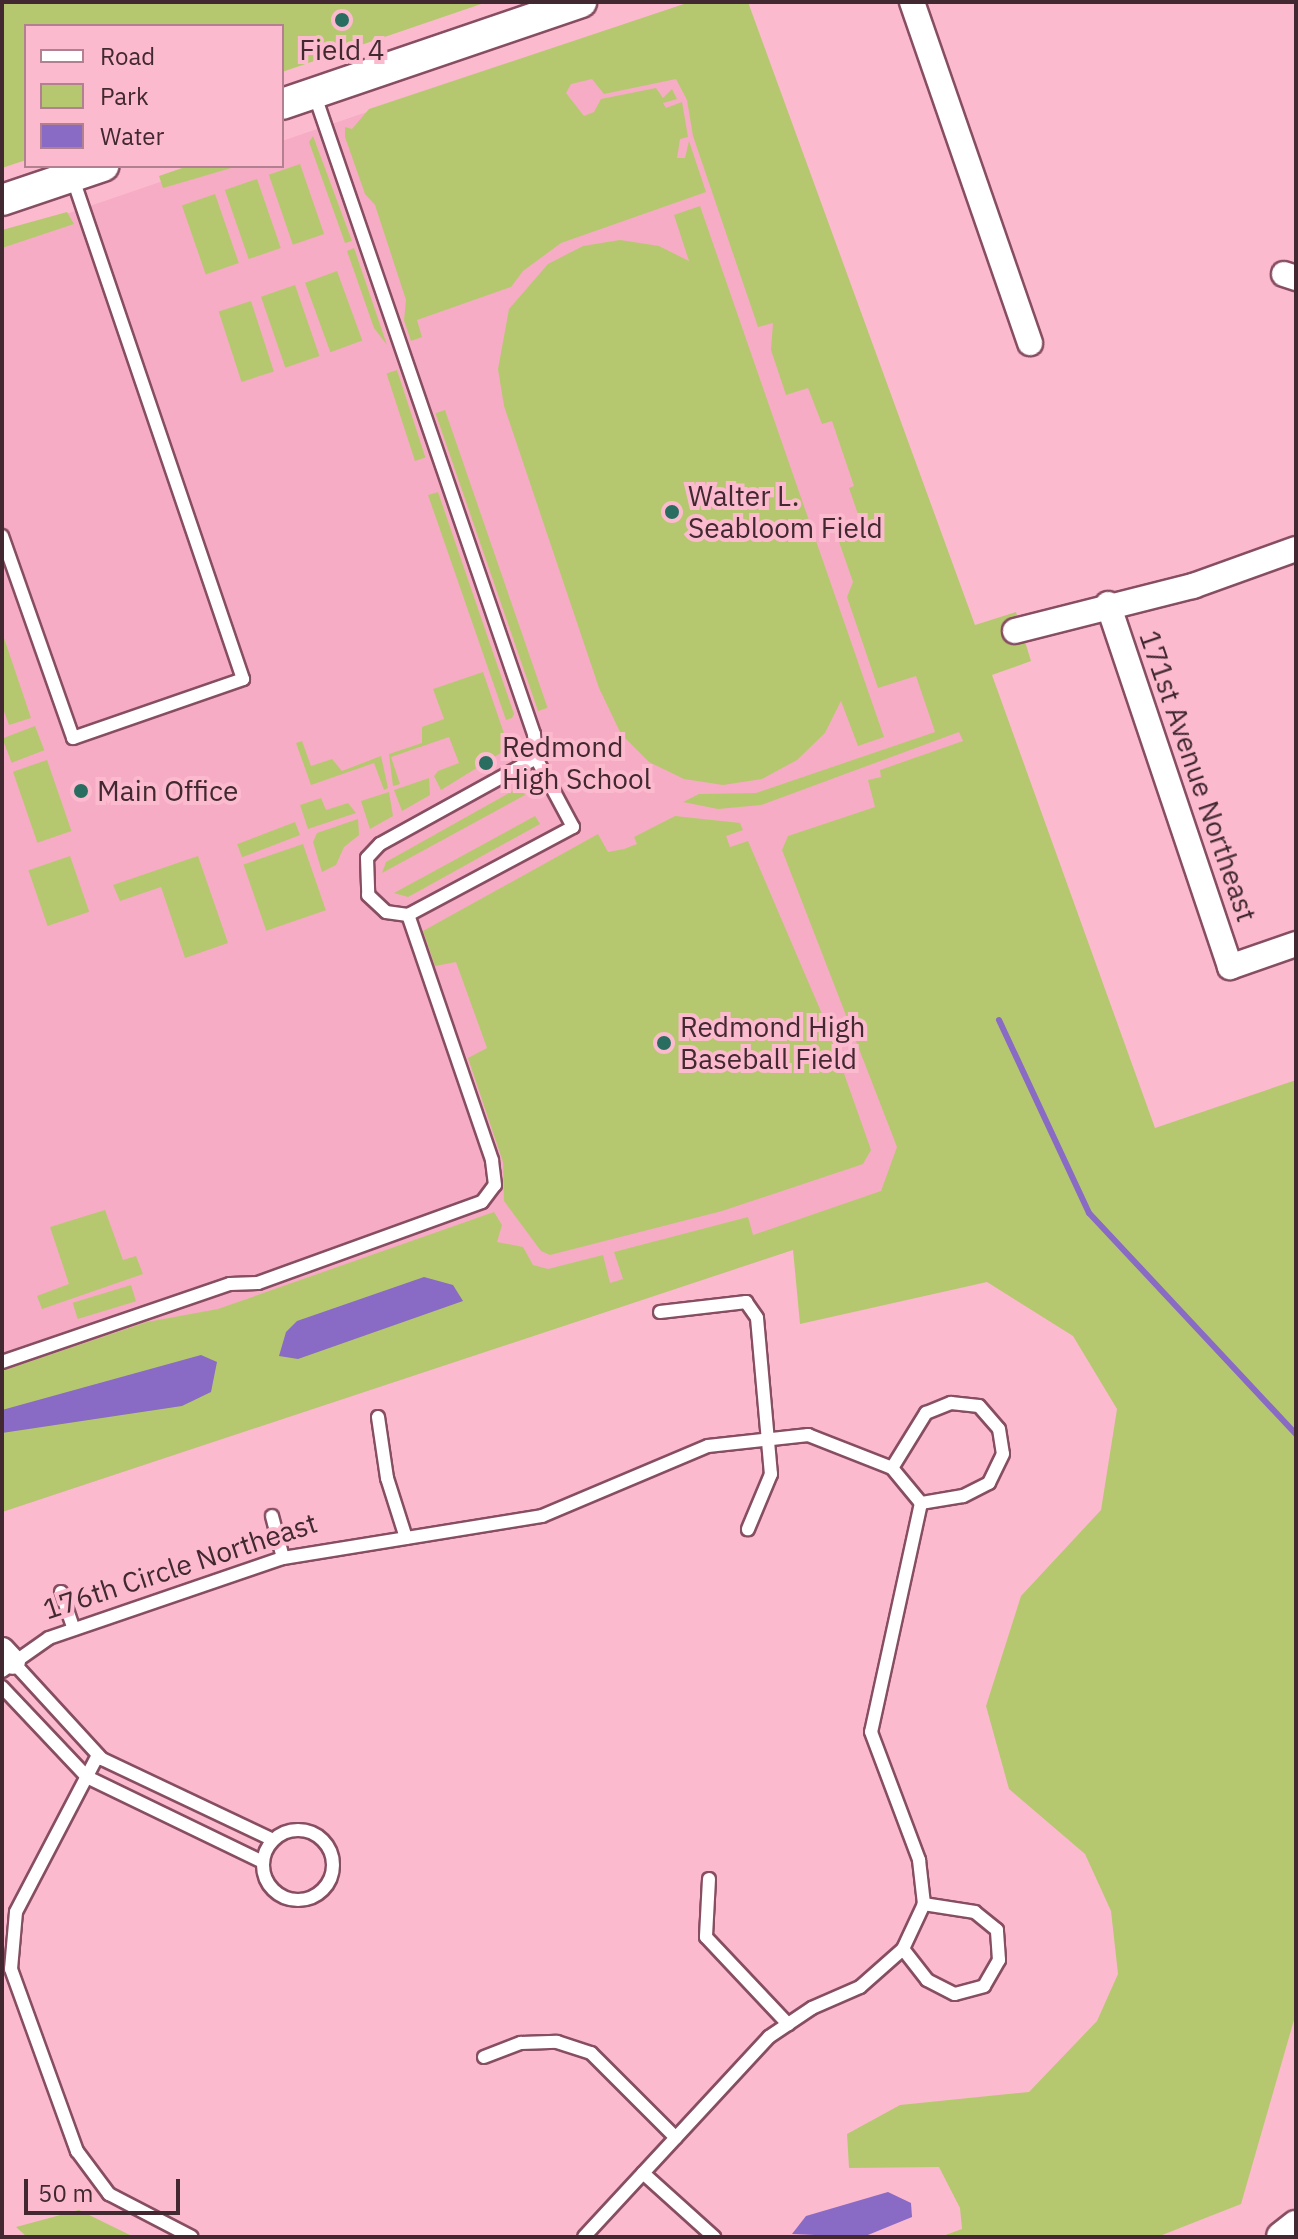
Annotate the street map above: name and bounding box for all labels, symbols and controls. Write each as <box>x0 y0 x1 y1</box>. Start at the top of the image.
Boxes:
marker: Field 4 <box>333 11 351 29</box>
legend <box>24 24 284 168</box>
place label: Field 4 <box>299 33 385 67</box>
text: Road <box>100 40 155 72</box>
text: Park <box>100 80 149 112</box>
text: Water <box>100 120 164 152</box>
place label: Walter L. Seabloom Field <box>688 479 883 545</box>
marker: Walter L. Seabloom Field <box>663 503 681 521</box>
street label: 171st Avenue Northeast <box>1132 626 1264 926</box>
place label: Redmond High School <box>502 730 651 796</box>
marker: Redmond High School <box>477 754 495 772</box>
place label: Main Office <box>97 774 238 808</box>
marker: Main Office <box>72 782 90 800</box>
place label: Redmond High Baseball Field <box>680 1010 865 1076</box>
marker: Redmond High Baseball Field <box>655 1034 673 1052</box>
street label: 176th Circle Northeast <box>39 1506 321 1626</box>
scale bar <box>28 2163 184 2213</box>
text: 50 m <box>38 2177 93 2209</box>

